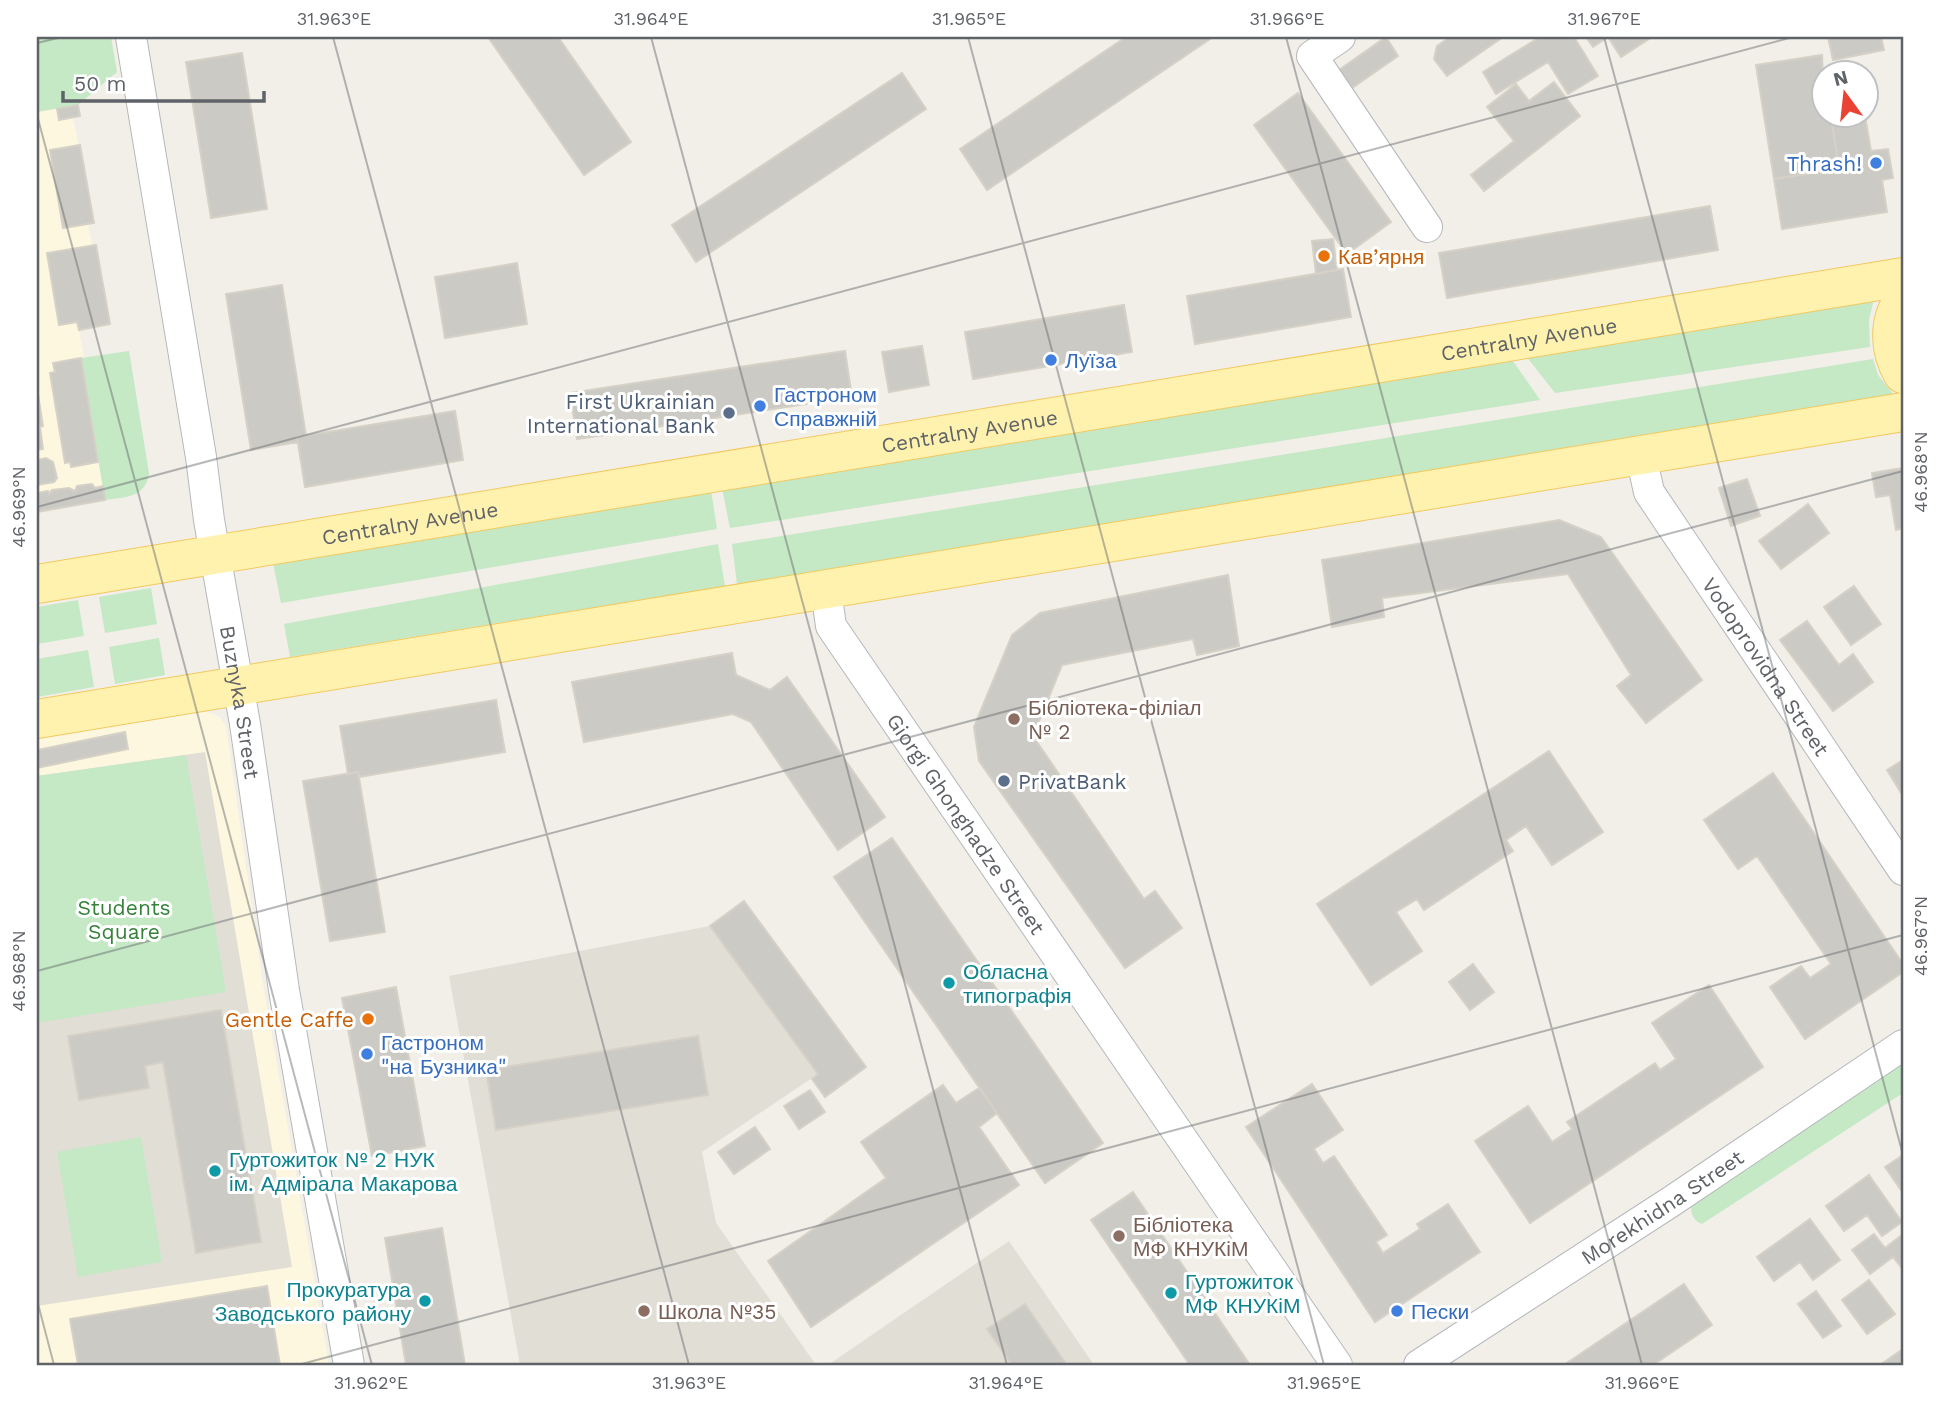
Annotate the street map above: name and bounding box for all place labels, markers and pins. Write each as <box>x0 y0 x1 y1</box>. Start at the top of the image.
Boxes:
place label: Thrash! <box>1787 151 1862 176</box>
marker: Thrash! <box>1868 155 1884 171</box>
place label: Кав’ярня <box>1338 244 1424 269</box>
marker: Кав’ярня <box>1316 248 1332 264</box>
place label: Луїза <box>1065 348 1117 373</box>
marker: Луїза <box>1043 352 1059 368</box>
place label: Гастроном Справжній <box>774 382 877 431</box>
place label: First Ukrainian International Bank <box>527 389 715 438</box>
marker: Гастроном Справжній <box>752 398 768 414</box>
marker: First Ukrainian International Bank <box>721 405 737 421</box>
place label: Бібліотека-філіал № 2 <box>1028 695 1202 744</box>
marker: Бібліотека-філіал № 2 <box>1006 711 1022 727</box>
place label: PrivatBank <box>1018 769 1126 794</box>
marker: PrivatBank <box>996 773 1012 789</box>
place label: Обласна типографія <box>963 959 1072 1008</box>
marker: Обласна типографія <box>941 975 957 991</box>
place label: Gentle Caffe <box>225 1007 354 1032</box>
marker: Gentle Caffe <box>360 1011 376 1027</box>
place label: Гастроном "на Бузника" <box>381 1030 506 1079</box>
marker: Гастроном "на Бузника" <box>359 1046 375 1062</box>
place label: Гуртожиток № 2 НУК ім. Адмірала Макарова <box>229 1147 458 1196</box>
marker: Гуртожиток № 2 НУК ім. Адмірала Макарова <box>207 1163 223 1179</box>
place label: Бібліотека МФ КНУКіМ <box>1133 1212 1249 1261</box>
marker: Бібліотека МФ КНУКіМ <box>1111 1228 1127 1244</box>
place label: Гуртожиток МФ КНУКіМ <box>1185 1269 1301 1318</box>
place label: Прокуратура Заводського району <box>215 1277 411 1326</box>
marker: Гуртожиток МФ КНУКіМ <box>1163 1285 1179 1301</box>
marker: Прокуратура Заводського району <box>417 1293 433 1309</box>
place label: Школа №35 <box>658 1299 776 1324</box>
place label: Пески <box>1411 1299 1469 1324</box>
marker: Школа №35 <box>636 1303 652 1319</box>
marker: Пески <box>1389 1303 1405 1319</box>

